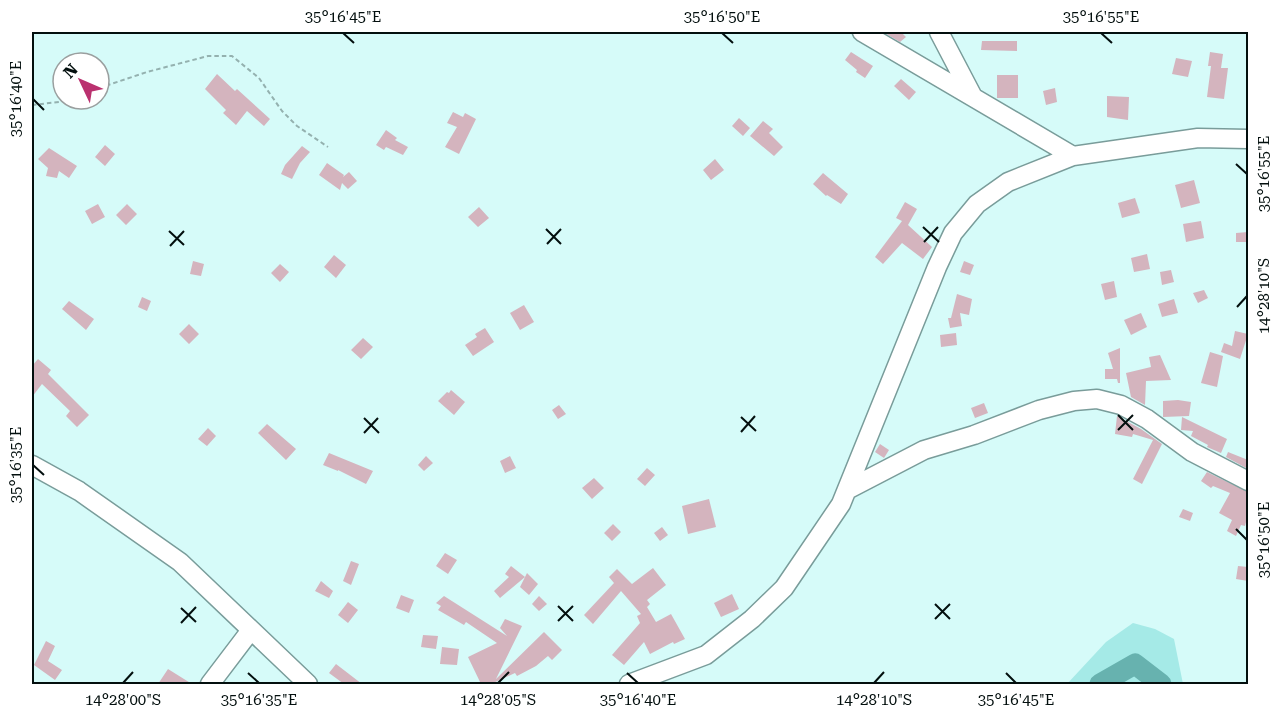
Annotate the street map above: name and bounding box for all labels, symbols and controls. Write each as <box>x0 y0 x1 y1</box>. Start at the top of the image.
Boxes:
text: 35°16'45"E <box>305 8 381 26</box>
text: 35°16'50"E <box>684 8 760 26</box>
text: 35°16'55"E <box>1063 8 1139 26</box>
north arrow <box>51 51 111 111</box>
text: N <box>59 60 82 82</box>
text: 35°16'40"E <box>7 61 25 137</box>
text: 35°16'55"E <box>1255 136 1273 212</box>
text: 14°28'10"S <box>1255 258 1273 334</box>
text: 35°16'35"E <box>7 427 25 503</box>
text: 35°16'50"E <box>1255 502 1273 578</box>
text: 14°28'00"S <box>85 691 161 709</box>
text: 35°16'35"E <box>221 691 297 709</box>
text: 14°28'05"S <box>460 691 536 709</box>
text: 35°16'40"E <box>600 691 676 709</box>
text: 14°28'10"S <box>836 691 912 709</box>
text: 35°16'45"E <box>978 691 1054 709</box>

